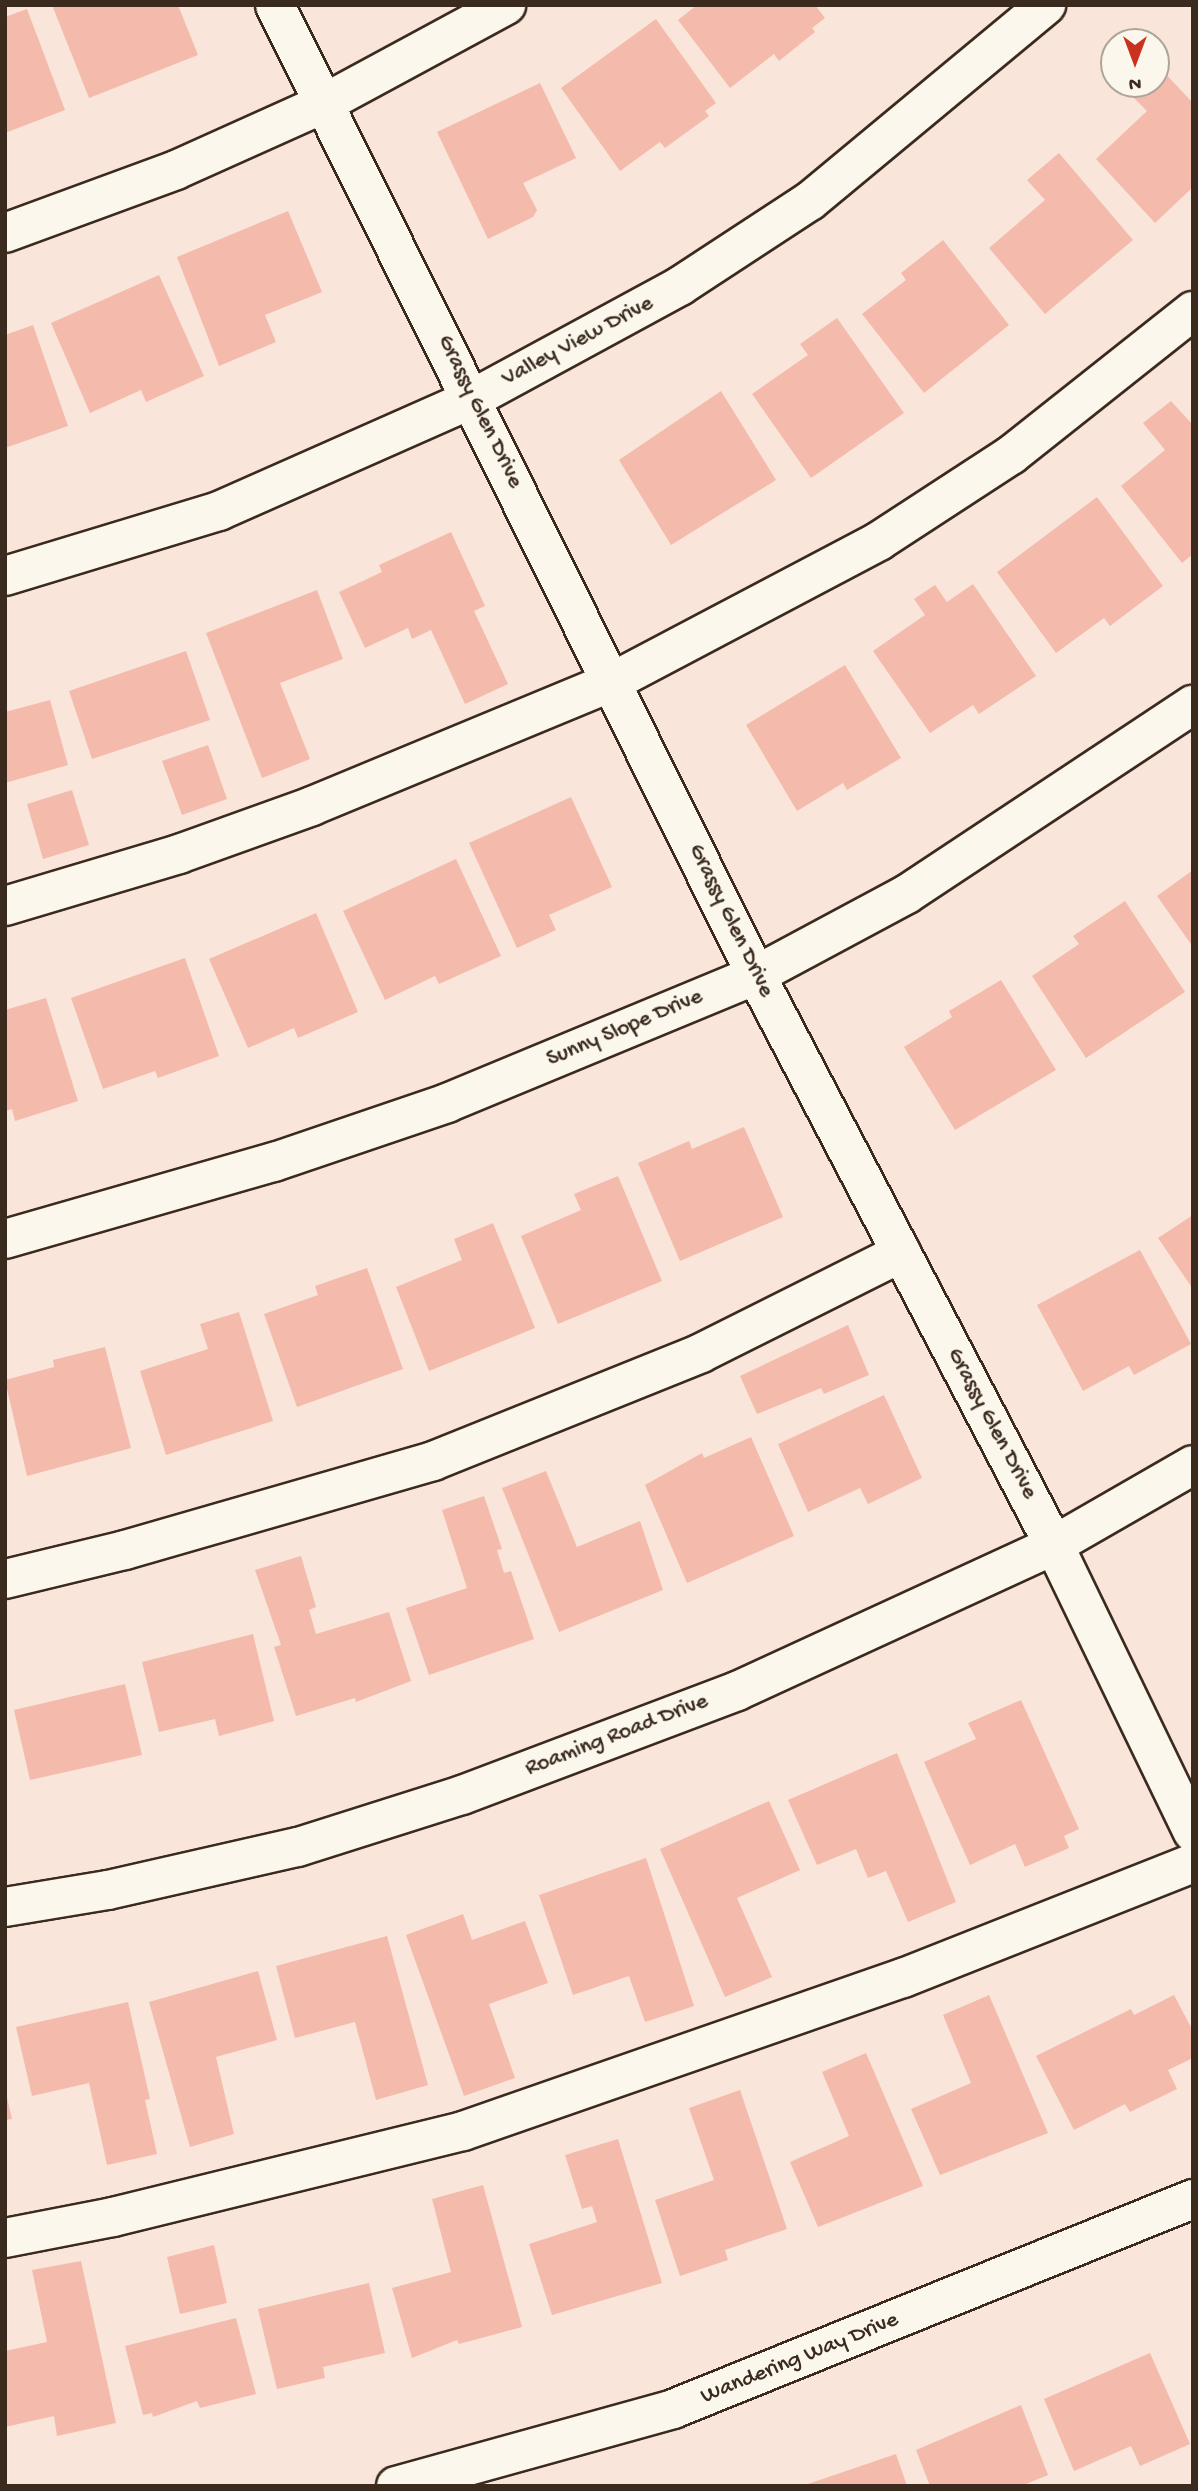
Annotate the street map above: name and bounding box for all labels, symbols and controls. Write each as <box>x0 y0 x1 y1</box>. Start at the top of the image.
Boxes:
north arrow <box>1100 28 1170 98</box>
text: N <box>1129 71 1141 94</box>
street label: Valley View Drive <box>498 291 658 393</box>
street label: Grassy Glen Drive <box>430 331 528 493</box>
street label: Grassy Glen Drive <box>681 840 779 1002</box>
street label: Sunny Slope Drive <box>543 984 707 1074</box>
street label: Grassy Glen Drive <box>940 1344 1042 1504</box>
street label: Roaming Road Drive <box>522 1688 712 1784</box>
street label: Wandering Way Drive <box>697 2307 903 2411</box>

